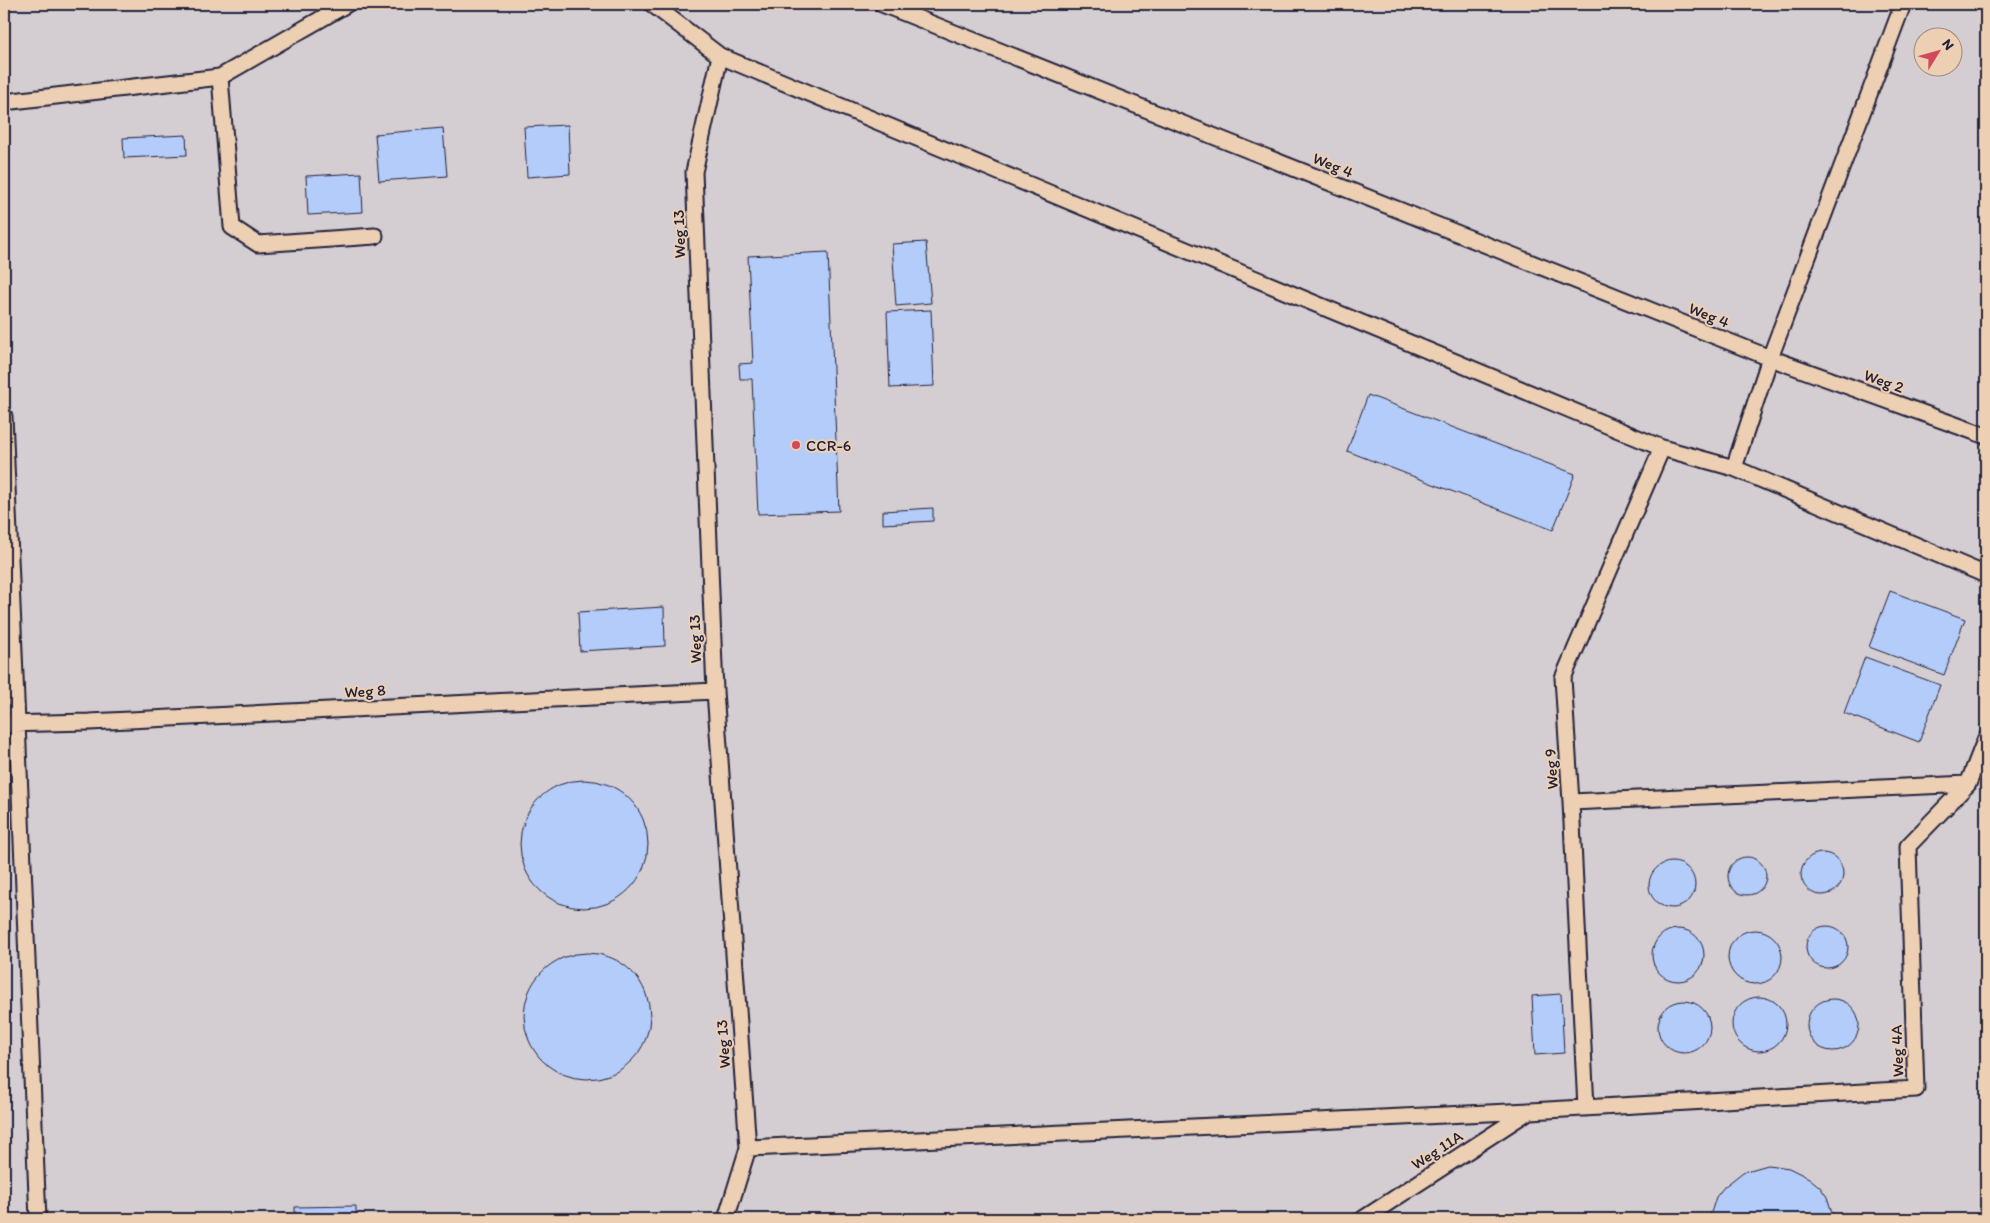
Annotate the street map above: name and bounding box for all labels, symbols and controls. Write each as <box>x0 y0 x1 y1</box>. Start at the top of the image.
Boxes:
north arrow <box>1912 28 1962 78</box>
text: N <box>1938 36 1958 53</box>
street label: Weg 4 <box>1310 148 1356 182</box>
street label: Weg 13 <box>669 209 689 259</box>
street label: Weg 4 <box>1686 298 1732 332</box>
street label: Weg 2 <box>1861 365 1907 397</box>
place label: CCR-6 <box>806 436 851 455</box>
marker: CCR-6 <box>790 439 802 451</box>
street label: Weg 13 <box>685 614 705 664</box>
street label: Weg 8 <box>344 680 386 702</box>
street label: Weg 9 <box>1540 748 1562 790</box>
street label: Weg 13 <box>712 1019 734 1069</box>
street label: Weg 4A <box>1887 1024 1907 1078</box>
street label: Weg 11A <box>1408 1126 1466 1174</box>

